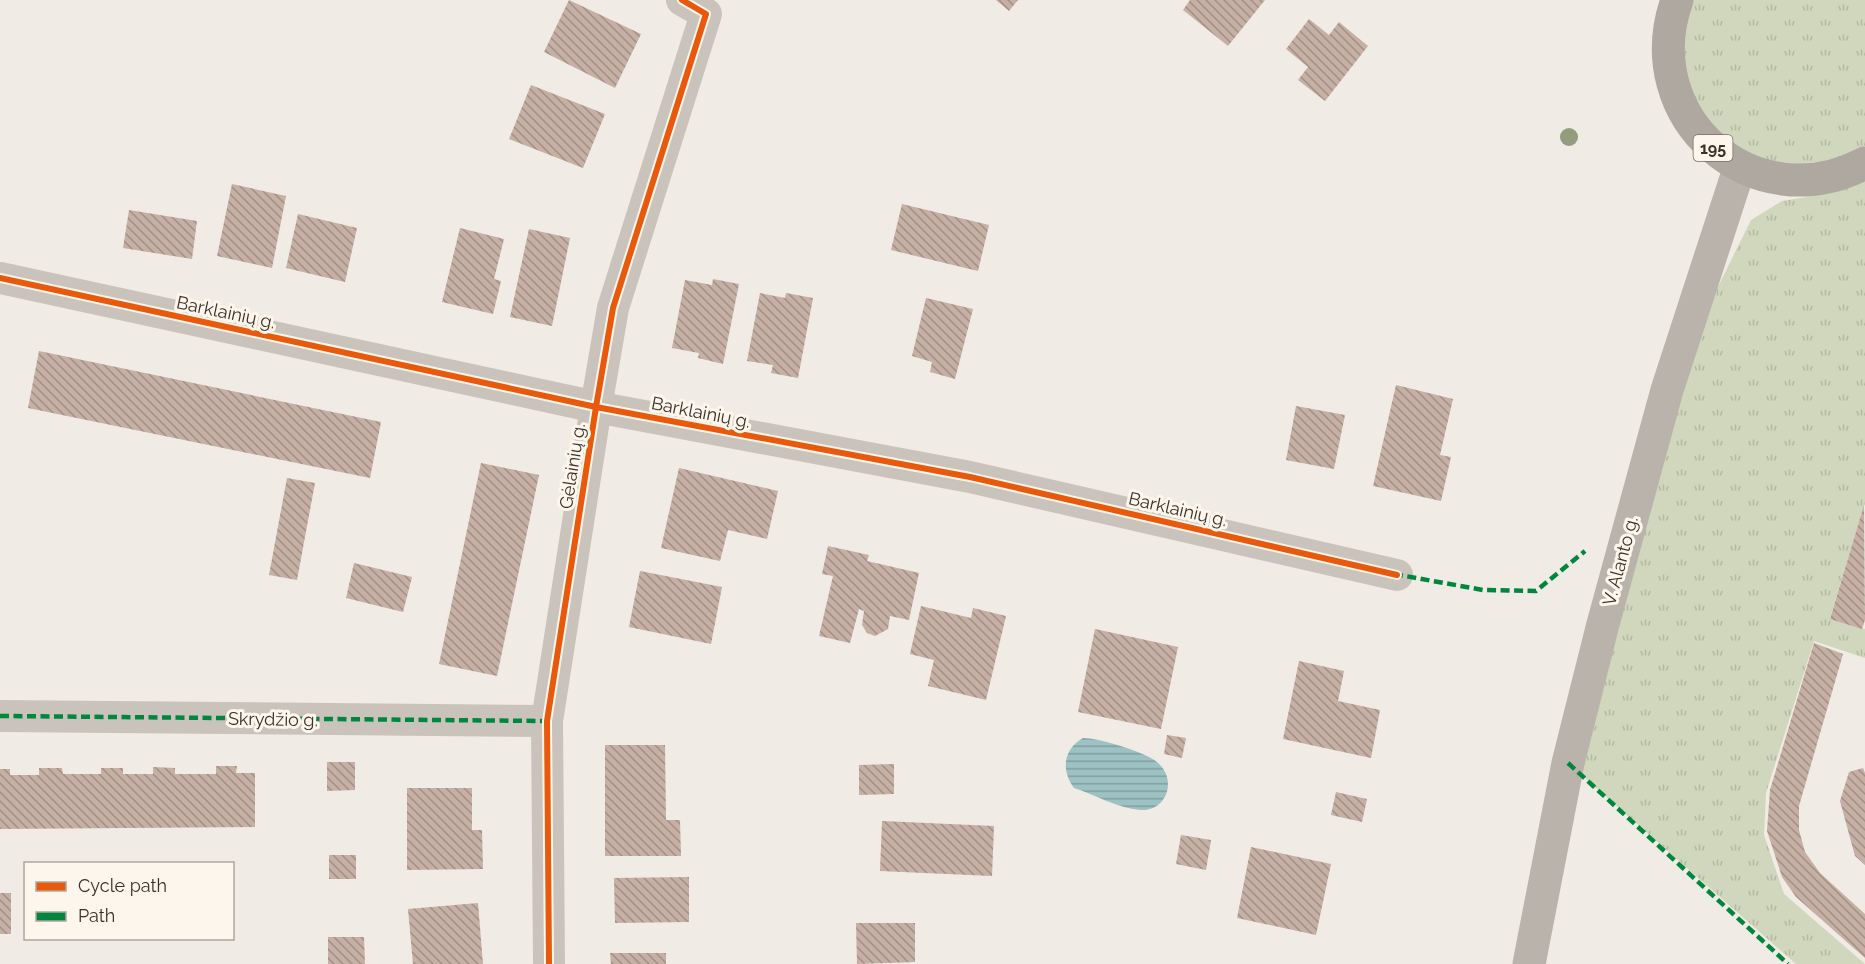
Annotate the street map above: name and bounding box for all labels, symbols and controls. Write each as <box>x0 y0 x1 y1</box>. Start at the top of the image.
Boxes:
road number: 195 <box>1694 135 1732 161</box>
street label: Barklainių g. <box>175 291 277 333</box>
street label: Barklainių g. <box>650 392 752 432</box>
street label: Gėlainių g. <box>555 422 589 510</box>
street label: Barklainių g. <box>1127 487 1229 531</box>
street label: V. Alanto g. <box>1598 514 1642 608</box>
street label: Skrydžio g. <box>228 708 318 730</box>
legend <box>24 862 234 940</box>
text: Cycle path <box>78 875 167 896</box>
text: Path <box>78 905 115 926</box>

